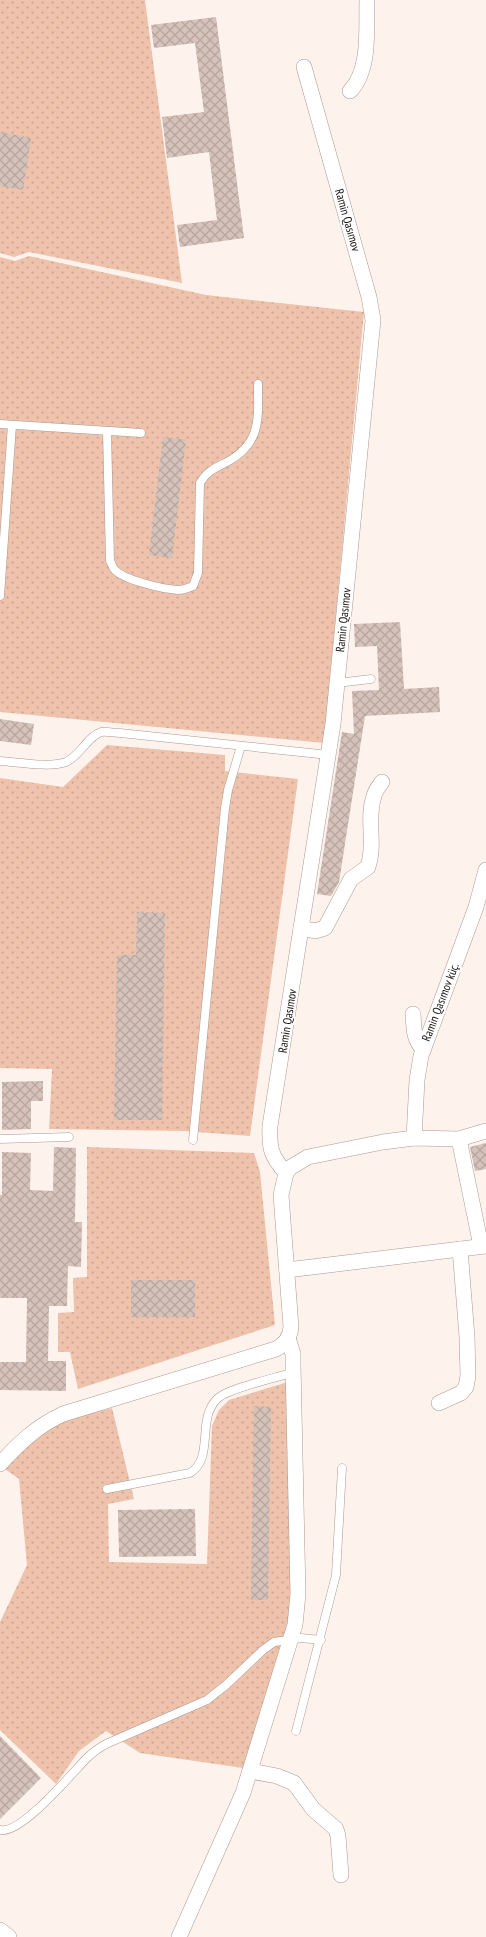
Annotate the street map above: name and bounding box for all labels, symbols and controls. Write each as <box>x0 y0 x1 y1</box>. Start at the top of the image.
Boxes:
street label: Ramin Qasımov <box>332 187 364 253</box>
street label: Ramin Qasımov <box>332 587 354 653</box>
street label: Ramin Qasımov küç. <box>418 961 462 1043</box>
street label: Ramin Qasımov <box>275 988 299 1054</box>

